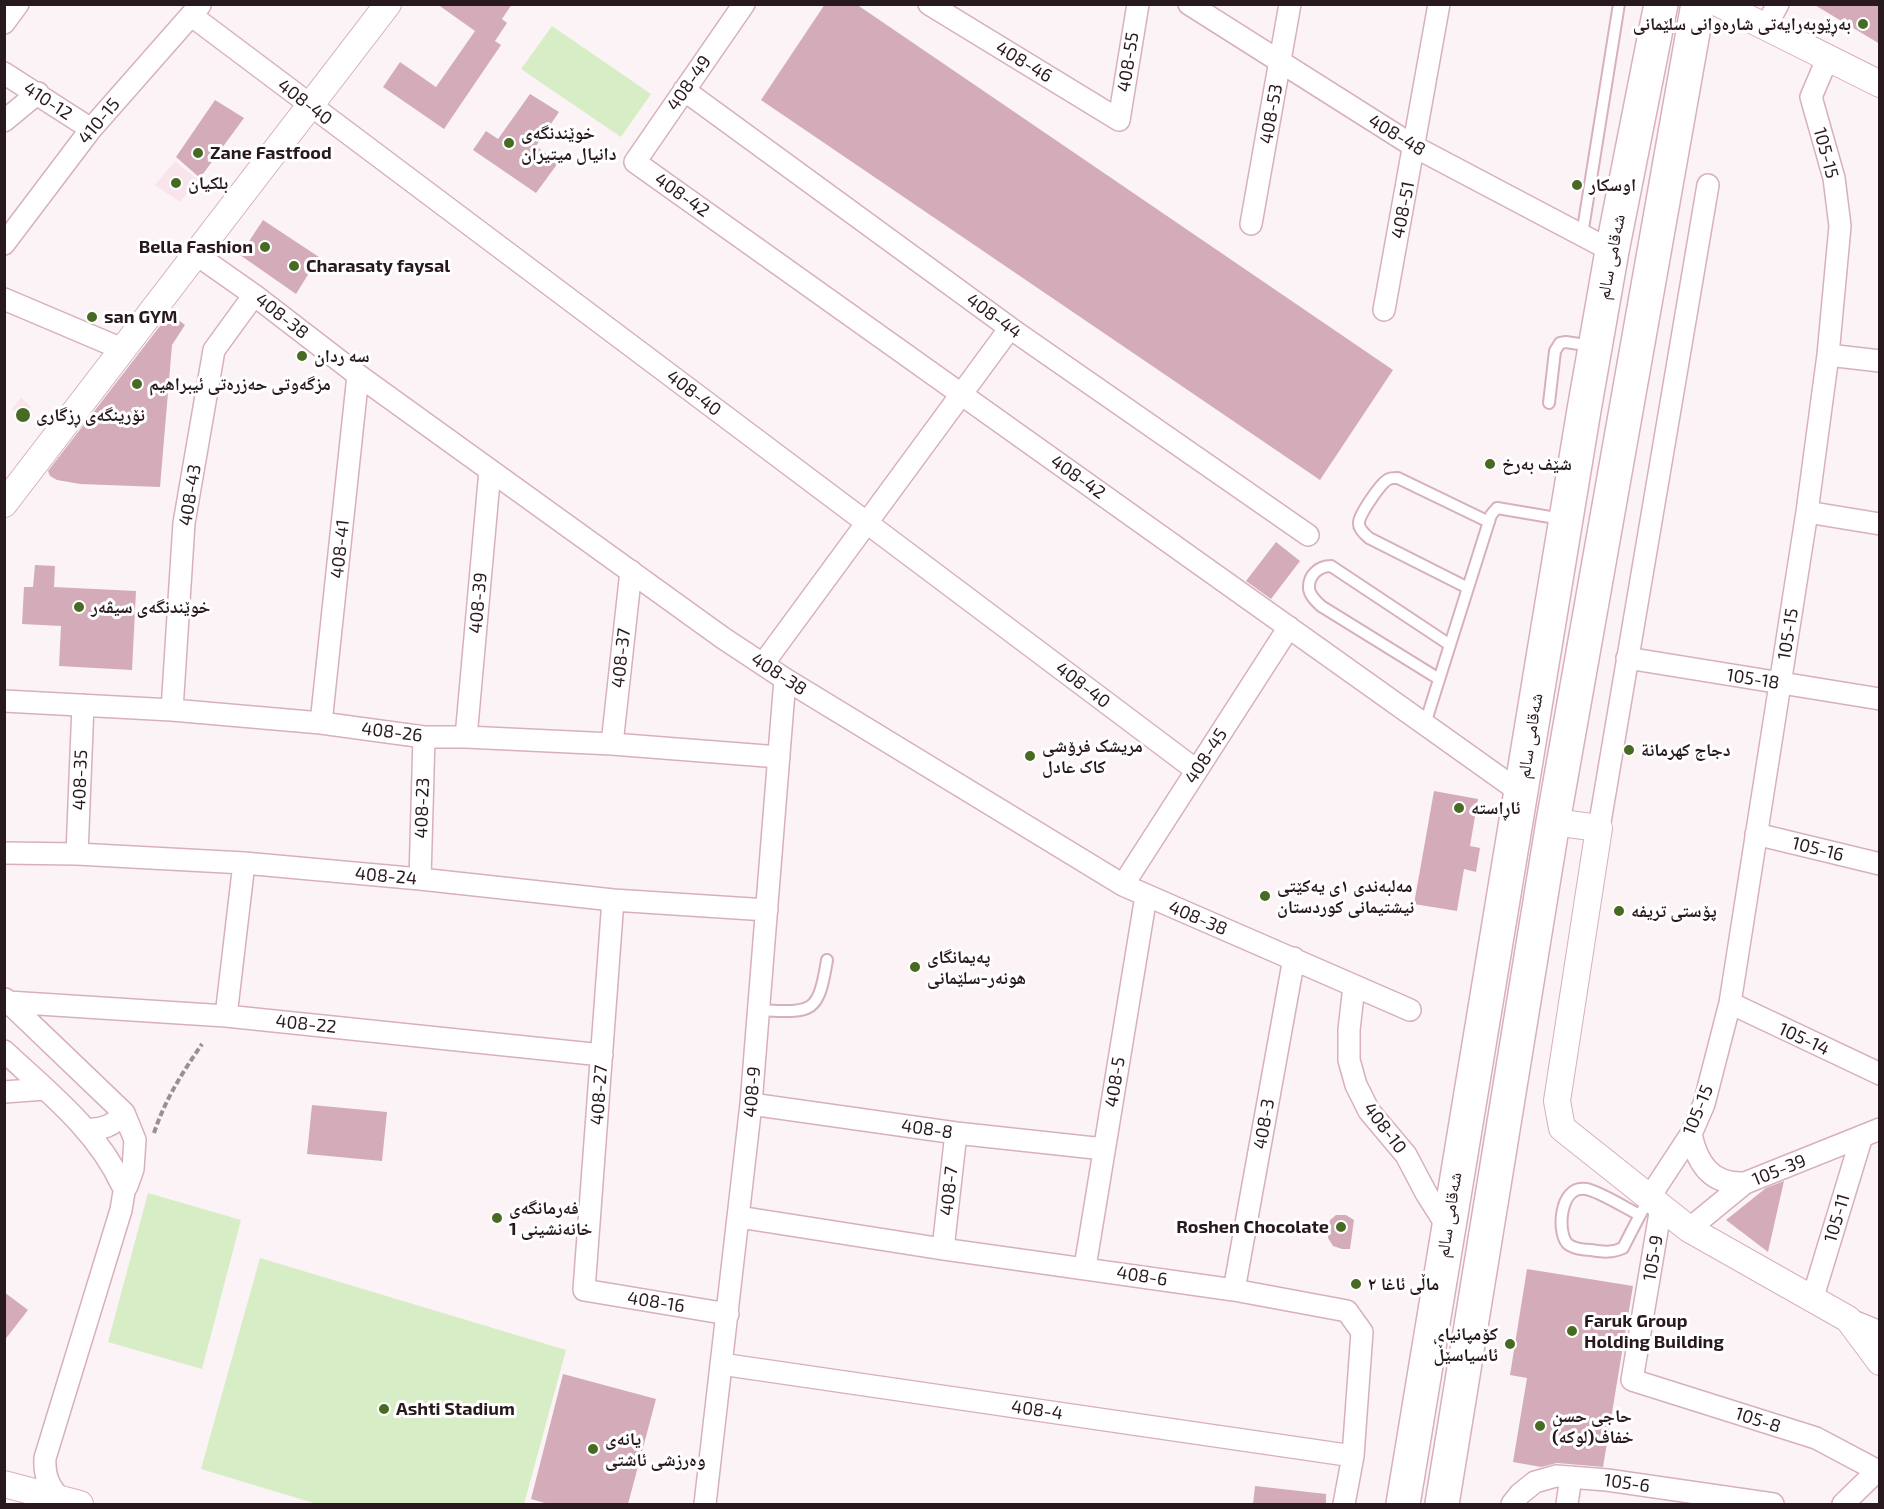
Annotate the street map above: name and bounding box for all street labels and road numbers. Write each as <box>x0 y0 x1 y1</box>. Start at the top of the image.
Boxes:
street label: 408-55 <box>1113 31 1143 93</box>
street label: 408-46 <box>992 37 1056 87</box>
street label: 408-49 <box>662 51 716 115</box>
street label: 408-40 <box>273 74 337 130</box>
street label: 410-12 <box>20 77 76 125</box>
street label: 408-53 <box>1255 82 1287 146</box>
street label: 410-15 <box>74 94 124 148</box>
street label: 408-48 <box>1364 110 1430 160</box>
street label: 105-15 <box>1809 125 1843 181</box>
street label: 408-42 <box>650 168 714 222</box>
street label: 408-51 <box>1387 180 1419 240</box>
street label: شەقامی سالم <box>1592 213 1630 301</box>
street label: 408-38 <box>251 288 313 344</box>
street label: 408-44 <box>962 289 1026 343</box>
street label: 408-40 <box>662 365 726 421</box>
street label: 408-42 <box>1046 450 1110 504</box>
street label: 408-43 <box>174 463 206 527</box>
street label: 408-41 <box>326 518 354 580</box>
street label: 408-39 <box>465 572 491 634</box>
street label: 105-15 <box>1773 607 1803 661</box>
street label: 408-37 <box>607 627 635 689</box>
street label: 408-38 <box>747 648 811 700</box>
street label: 408-40 <box>1051 657 1115 713</box>
street label: 105-18 <box>1725 664 1781 694</box>
street label: شەقامی سالم <box>1513 692 1547 780</box>
street label: 408-26 <box>360 718 424 746</box>
street label: 408-45 <box>1180 724 1232 788</box>
street label: 408-35 <box>68 749 92 811</box>
street label: 408-23 <box>410 777 434 839</box>
street label: 105-16 <box>1790 832 1846 866</box>
street label: 408-24 <box>354 863 418 889</box>
street label: 408-38 <box>1165 896 1231 940</box>
street label: 408-22 <box>274 1010 338 1038</box>
street label: 105-14 <box>1775 1018 1833 1060</box>
street label: 408-5 <box>1100 1055 1130 1109</box>
street label: 408-27 <box>586 1064 612 1126</box>
street label: 408-9 <box>739 1066 765 1118</box>
street label: 105-15 <box>1678 1082 1718 1138</box>
street label: 408-3 <box>1249 1097 1279 1151</box>
street label: 408-10 <box>1359 1098 1411 1158</box>
street label: 408-8 <box>900 1115 954 1143</box>
street label: 105-39 <box>1749 1149 1809 1191</box>
street label: 408-7 <box>936 1165 962 1217</box>
street label: شەقامی سالم <box>1432 1171 1466 1259</box>
street label: 105-11 <box>1819 1191 1855 1245</box>
street label: 105-9 <box>1638 1233 1668 1283</box>
street label: 408-6 <box>1115 1261 1169 1291</box>
street label: 408-16 <box>626 1287 686 1317</box>
street label: 408-4 <box>1010 1396 1064 1424</box>
street label: 105-8 <box>1732 1403 1784 1437</box>
street label: 105-6 <box>1603 1469 1651 1497</box>

